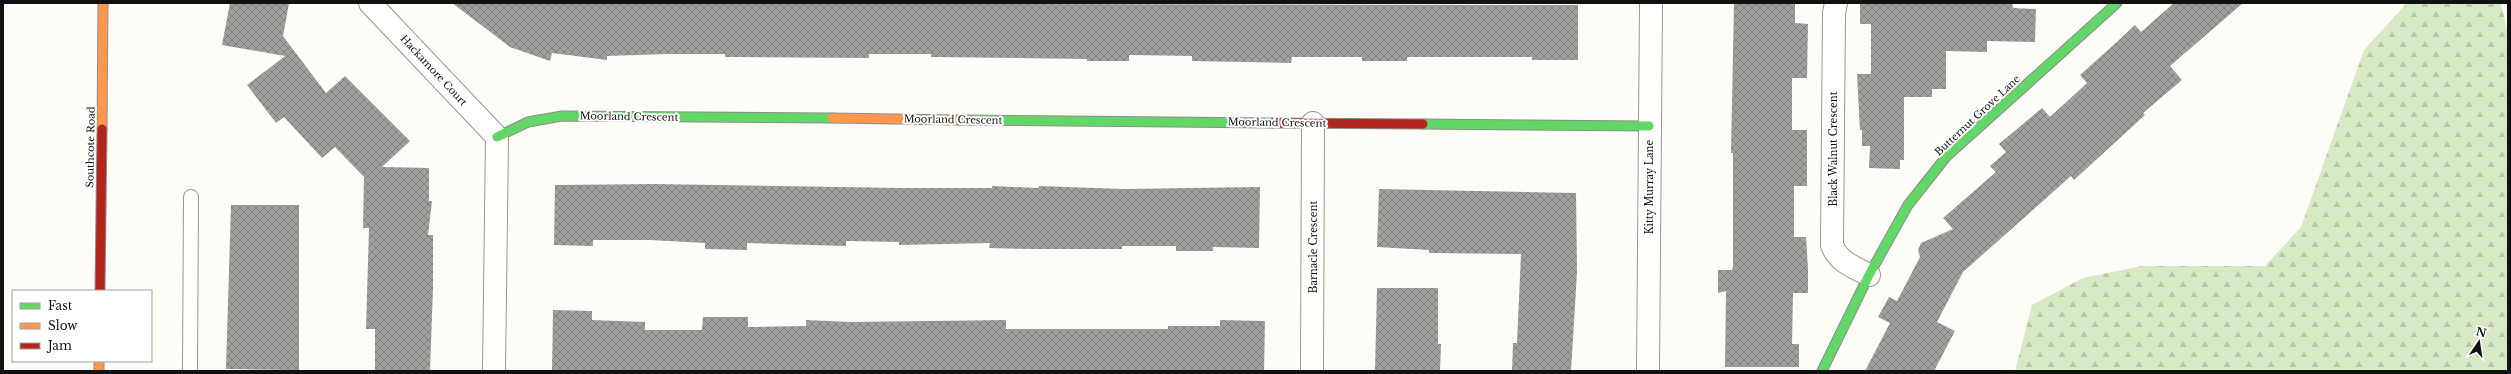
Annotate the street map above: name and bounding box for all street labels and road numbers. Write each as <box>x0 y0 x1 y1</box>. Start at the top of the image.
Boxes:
street label: Hackamore Court <box>397 32 470 109</box>
street label: Butternut Grove Lane <box>1932 72 2023 158</box>
street label: Black Walnut Crescent <box>1827 91 1840 206</box>
street label: Southcote Road <box>83 106 98 188</box>
street label: Moorland Crescent <box>580 109 679 124</box>
street label: Moorland Crescent <box>904 112 1003 127</box>
street label: Moorland Crescent <box>1228 115 1327 130</box>
street label: Kitty Murray Lane <box>1643 140 1656 234</box>
street label: Barnacle Crescent <box>1307 201 1320 293</box>

